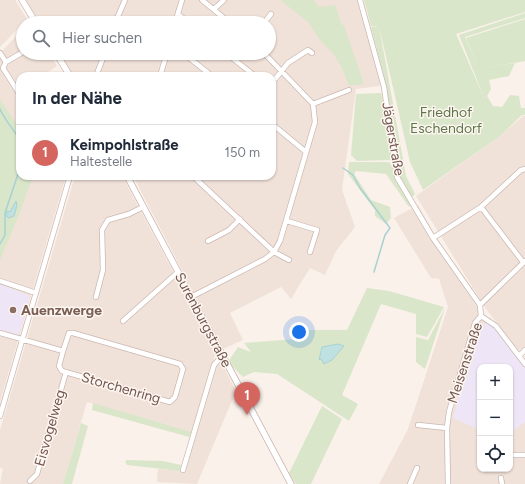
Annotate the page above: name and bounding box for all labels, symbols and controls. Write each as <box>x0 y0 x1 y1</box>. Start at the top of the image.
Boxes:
search box <box>16 16 276 60</box>
icon: search <box>30 27 52 49</box>
text: Hier suchen <box>62 29 142 47</box>
text: In der Nähe <box>32 88 122 108</box>
street label: Jägerstraße <box>378 101 408 177</box>
park label: Friedhof Eschendorf <box>410 104 483 137</box>
text: Keimpohlstraße <box>70 136 179 154</box>
text: 1 <box>42 145 48 160</box>
text: 150 m <box>225 145 260 160</box>
text: Haltestelle <box>70 154 132 169</box>
street label: Surenburgstraße <box>171 270 235 371</box>
place label: Auenzwerge <box>21 302 102 319</box>
marker: Auenzwerge <box>8 305 18 315</box>
street label: Meisenstraße <box>444 320 486 406</box>
your location <box>289 322 309 342</box>
map controls <box>477 364 513 472</box>
button: + <box>477 364 513 400</box>
street label: Storchenring <box>79 369 163 407</box>
pin: 1 <box>234 382 260 415</box>
street label: Eisvogelweg <box>31 388 69 468</box>
button: − <box>477 400 513 436</box>
button: locate <box>477 436 513 472</box>

